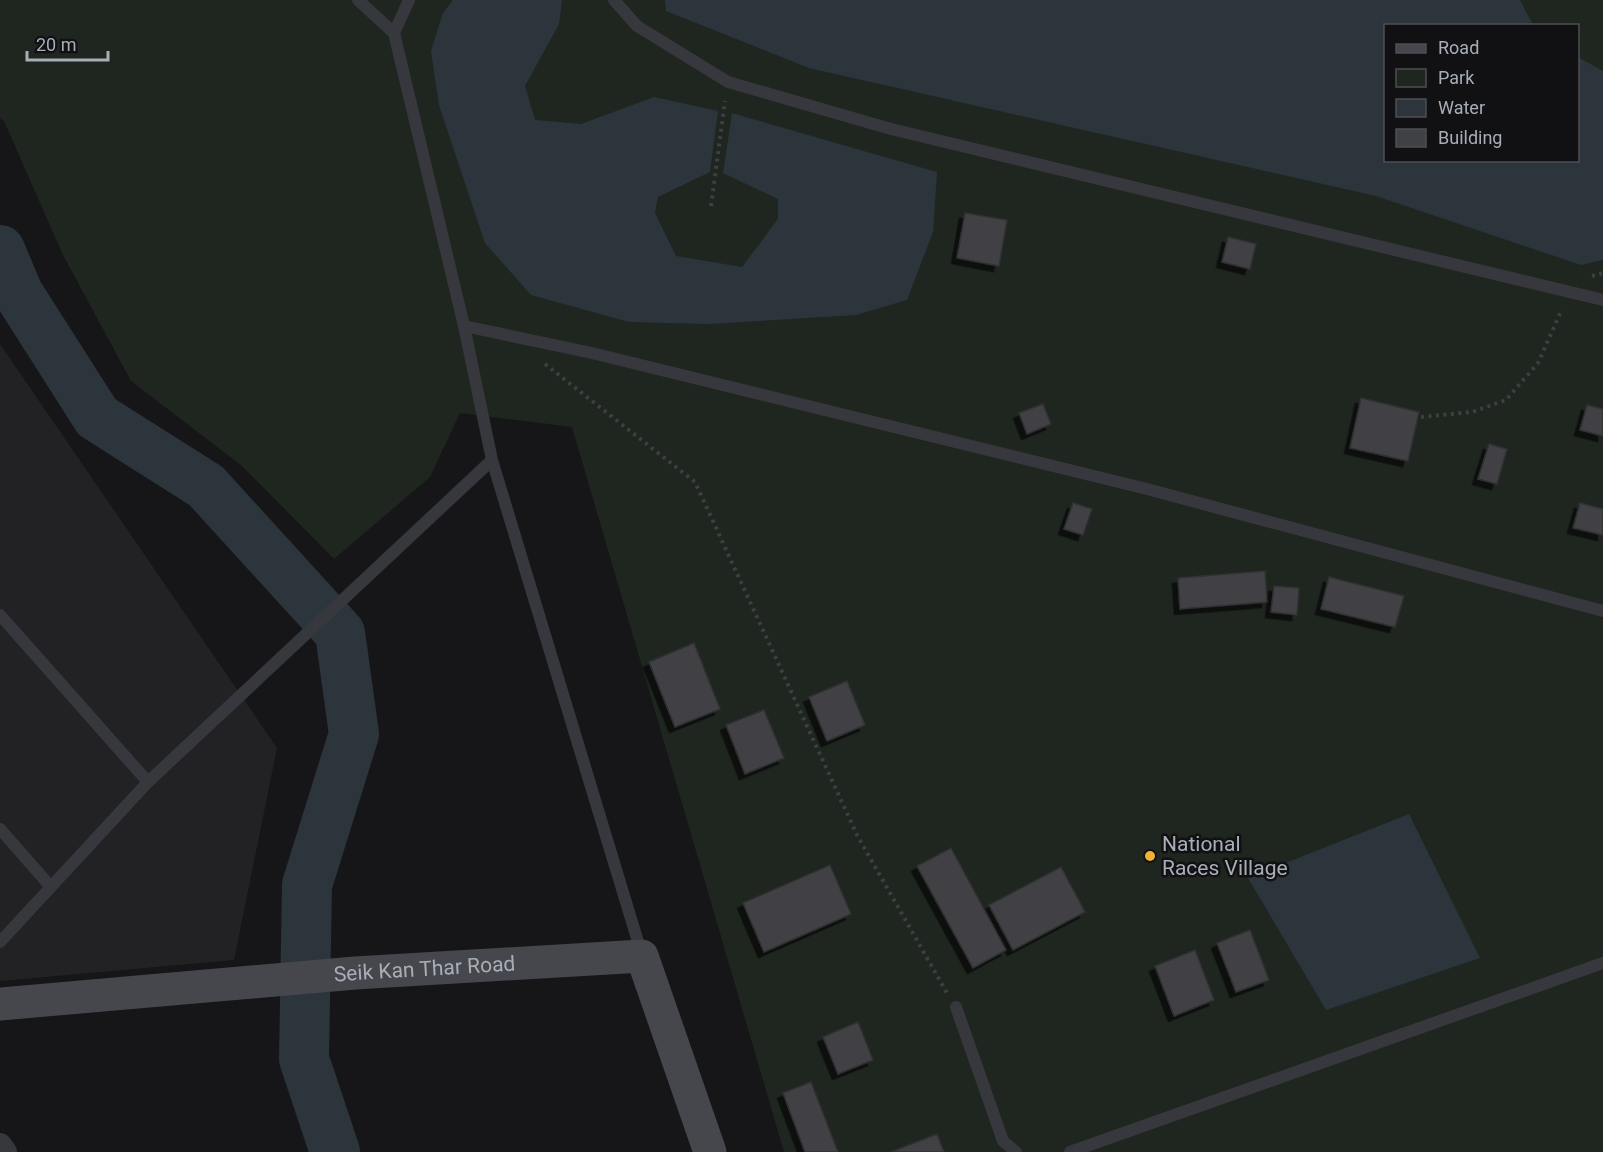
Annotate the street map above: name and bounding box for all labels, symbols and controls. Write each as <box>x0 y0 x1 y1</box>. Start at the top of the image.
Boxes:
scale bar <box>27 24 108 62</box>
legend <box>1384 24 1579 162</box>
text: 20 m <box>36 34 76 55</box>
text: Road <box>1438 37 1479 58</box>
text: Park <box>1438 67 1475 88</box>
text: Water <box>1438 97 1485 118</box>
text: Building <box>1438 127 1502 148</box>
place label: National Races Village <box>1162 832 1288 880</box>
marker: National Races Village <box>1143 849 1157 863</box>
street label: Seik Kan Thar Road <box>333 952 516 987</box>

